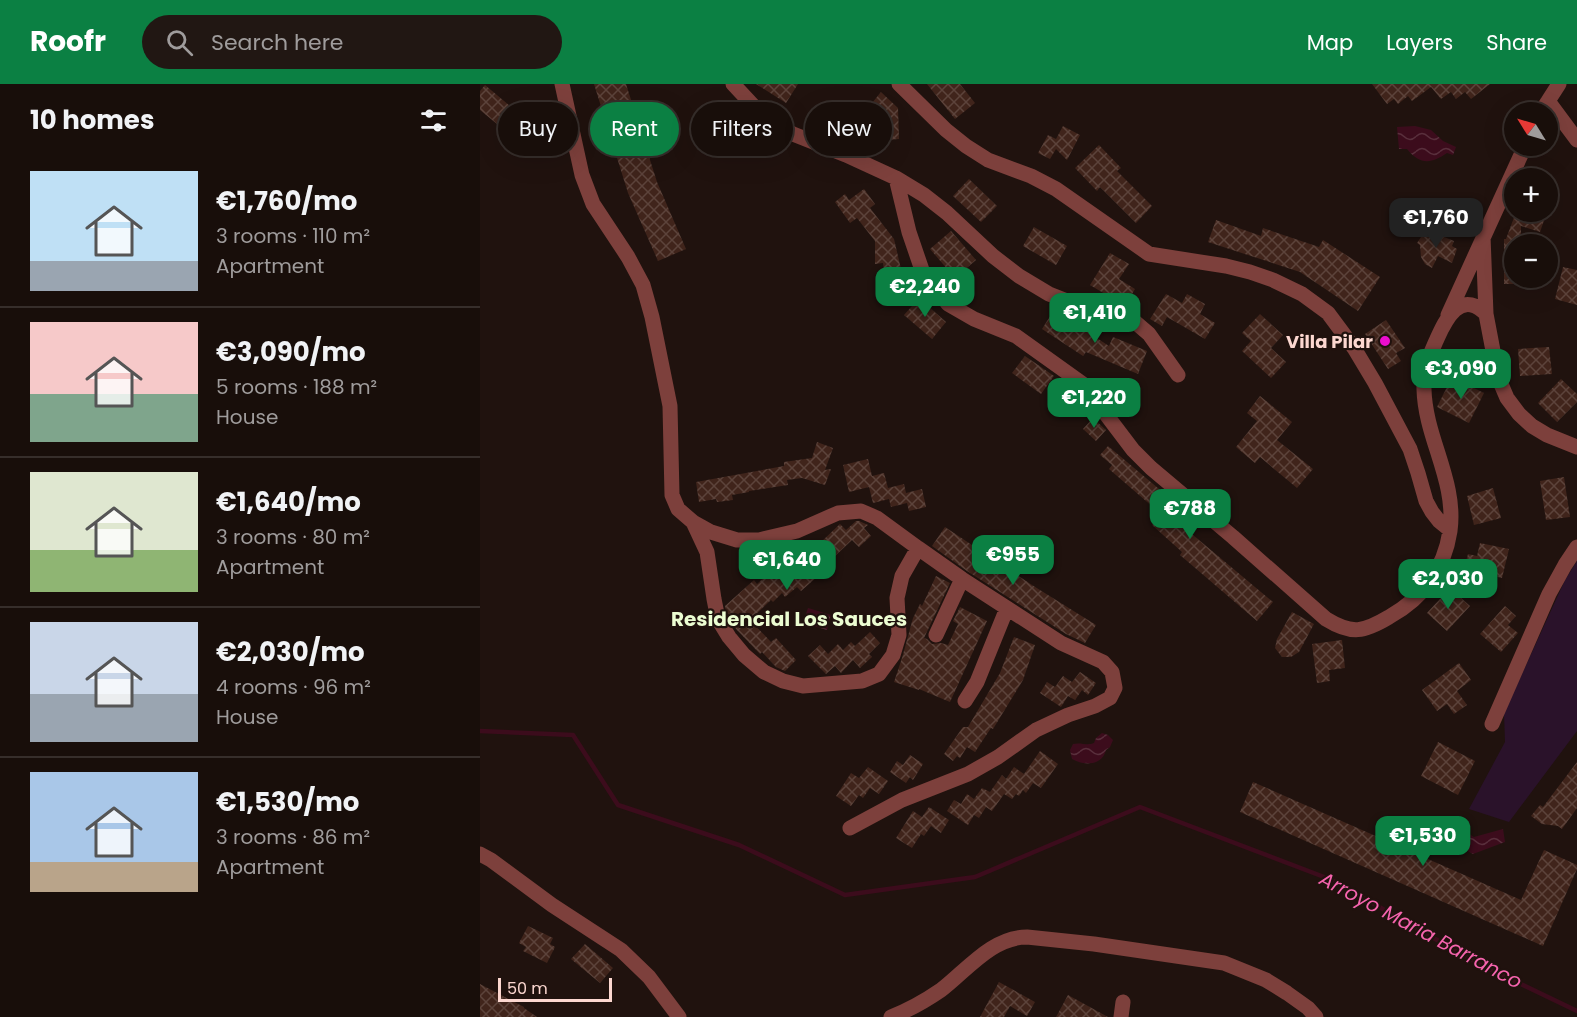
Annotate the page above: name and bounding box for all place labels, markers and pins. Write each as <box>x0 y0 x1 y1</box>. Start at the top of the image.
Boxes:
pin: €1,760 <box>1387 198 1485 249</box>
pin: €2,240 <box>876 267 974 318</box>
pin: €1,410 <box>1046 293 1144 344</box>
place label: Villa Pilar <box>1286 329 1373 354</box>
marker: Villa Pilar <box>1378 334 1392 348</box>
pin: €3,090 <box>1412 349 1510 400</box>
pin: €1,220 <box>1045 378 1143 429</box>
pin: €788 <box>1154 489 1226 540</box>
pin: €955 <box>977 535 1049 586</box>
pin: €1,640 <box>738 540 836 591</box>
pin: €2,030 <box>1399 559 1497 610</box>
pin: €1,530 <box>1374 816 1472 867</box>

